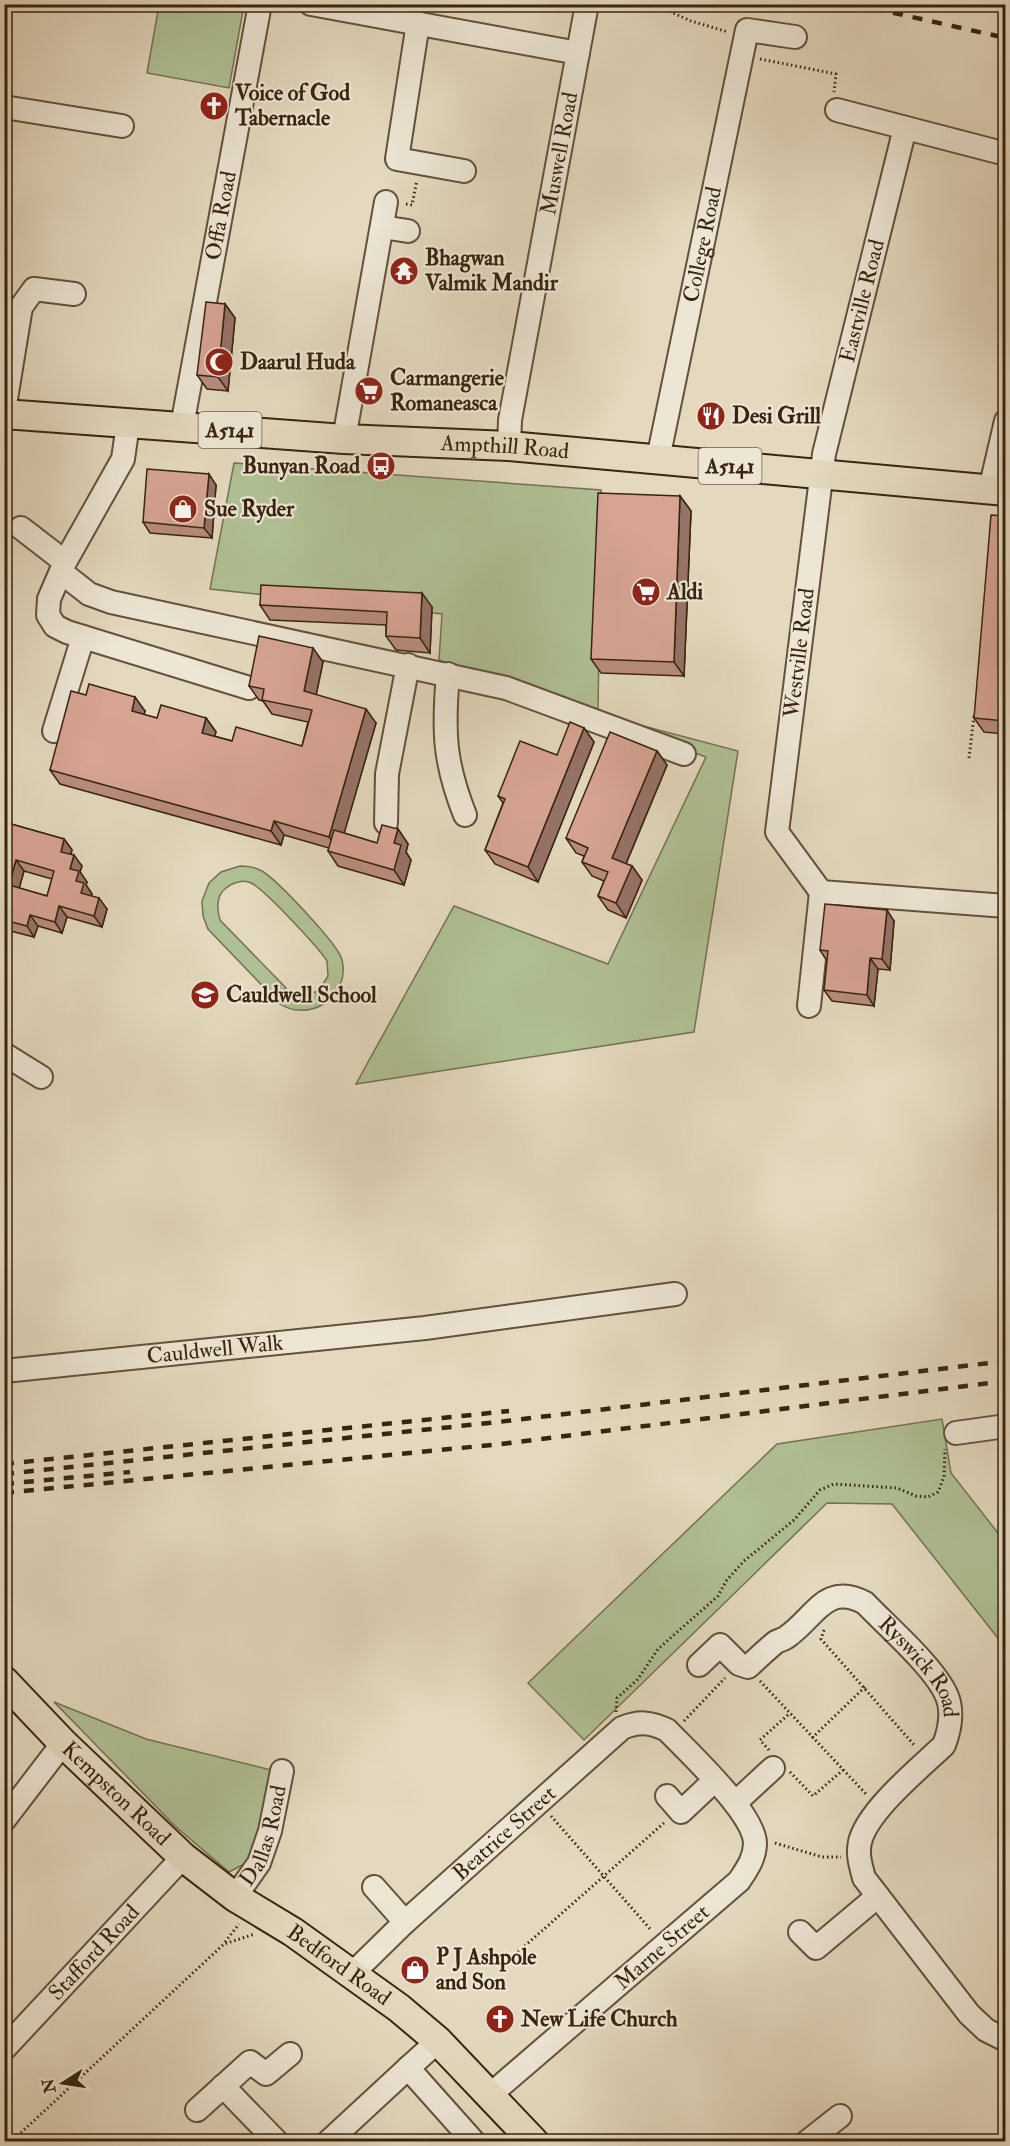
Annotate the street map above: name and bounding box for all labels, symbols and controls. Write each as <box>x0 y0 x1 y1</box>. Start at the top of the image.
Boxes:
place label: Voice of God Tabernacle <box>234 79 350 132</box>
church icon: Voice of God Tabernacle <box>198 90 230 122</box>
street label: Muswell Road <box>534 90 584 217</box>
street label: Offa Road <box>199 169 243 262</box>
street label: College Road <box>677 184 728 305</box>
street label: Eastville Road <box>833 236 891 365</box>
place label: Bhagwan Valmik Mandir <box>424 244 559 297</box>
temple icon: Bhagwan Valmik Mandir <box>388 255 420 287</box>
mosque icon: Daarul Huda <box>203 346 235 378</box>
place label: Daarul Huda <box>240 348 356 376</box>
place label: Carmangerie Romaneasca <box>390 364 505 417</box>
supermarket icon: Carmangerie Romaneasca <box>353 375 385 407</box>
restaurant icon: Desi Grill <box>695 400 727 432</box>
place label: Desi Grill <box>732 402 821 430</box>
road number: A5141 <box>198 412 262 448</box>
street label: Ampthill Road <box>439 429 570 465</box>
road number: A5141 <box>698 448 762 484</box>
bus stop icon: Bunyan Road <box>365 450 397 482</box>
place label: Bunyan Road <box>242 452 360 481</box>
shop icon: Sue Ryder <box>167 493 199 525</box>
place label: Sue Ryder <box>204 495 295 524</box>
supermarket icon: Aldi <box>630 576 662 608</box>
place label: Aldi <box>666 578 703 606</box>
street label: Westville Road <box>777 586 821 721</box>
school or university icon: Cauldwell School <box>189 979 221 1011</box>
place label: Cauldwell School <box>226 981 377 1009</box>
street label: Cauldwell Walk <box>145 1329 285 1370</box>
street label: Ryswick Road <box>872 1610 965 1718</box>
street label: Kempston Road <box>56 1735 177 1852</box>
street label: Beatrice Street <box>447 1780 562 1887</box>
street label: Dallas Road <box>233 1783 293 1892</box>
street label: Stafford Road <box>42 1898 146 2006</box>
street label: Marne Street <box>609 1898 715 1996</box>
street label: Bedford Road <box>281 1918 397 2012</box>
place label: P J Ashpole and Son <box>436 1943 537 1996</box>
shop icon: P J Ashpole and Son <box>399 1954 431 1986</box>
church icon: New Life Church <box>484 2003 516 2035</box>
place label: New Life Church <box>520 2005 678 2033</box>
north arrow <box>33 2053 93 2113</box>
text: N <box>38 2076 61 2096</box>

